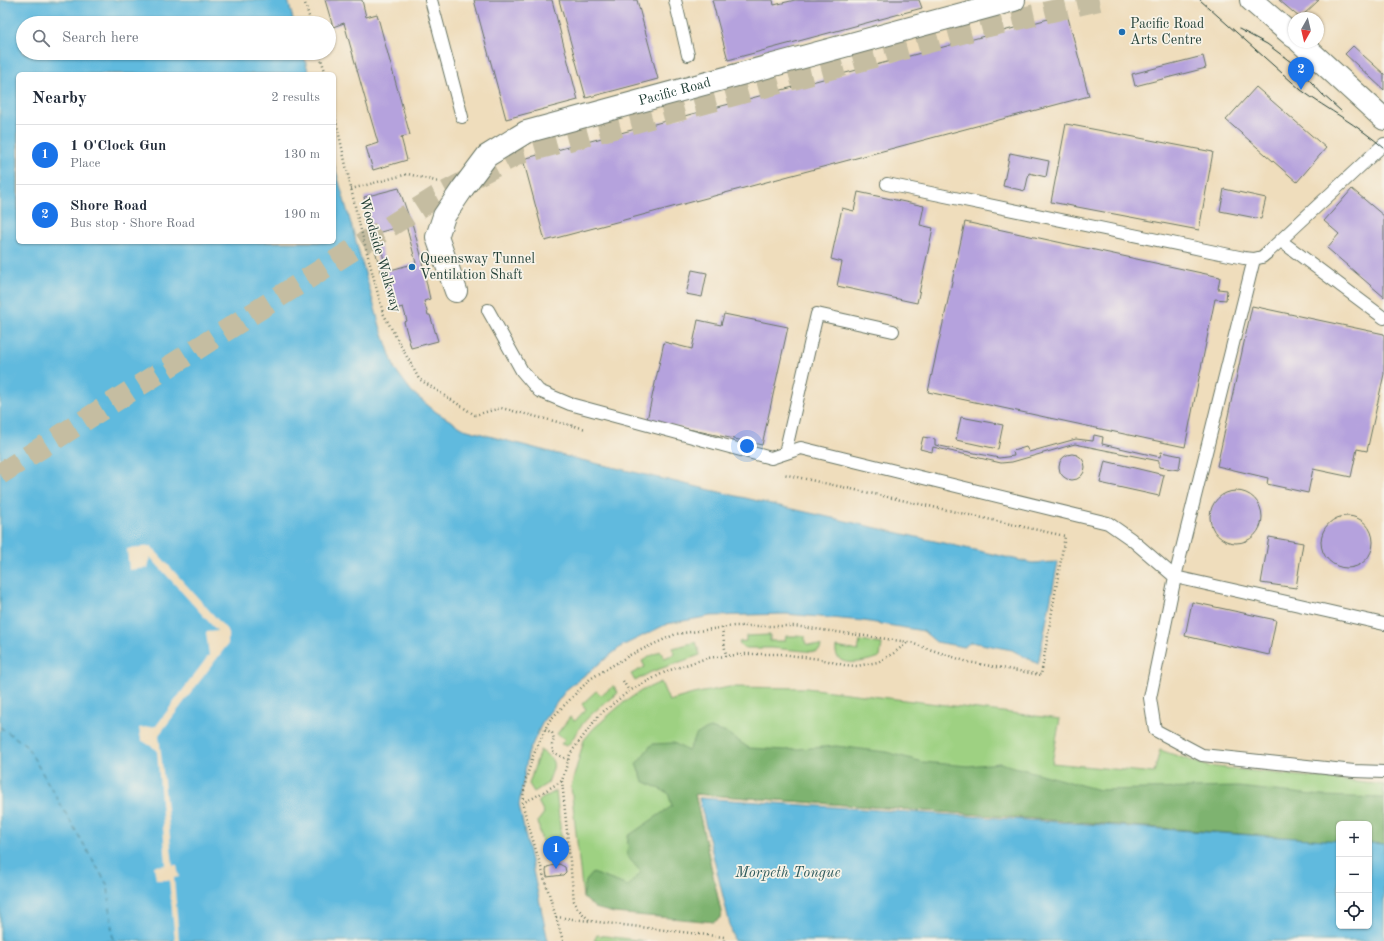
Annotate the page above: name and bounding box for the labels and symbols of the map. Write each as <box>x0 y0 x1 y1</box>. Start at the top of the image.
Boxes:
north arrow <box>1288 12 1324 48</box>
place label: Pacific Road Arts Centre <box>1130 17 1204 47</box>
marker: Pacific Road Arts Centre <box>1117 27 1127 37</box>
pin: 2 <box>1288 57 1314 90</box>
street label: Pacific Road <box>637 75 712 108</box>
street label: Woodside Walkway <box>357 196 403 315</box>
place label: Queensway Tunnel Ventilation Shaft <box>420 252 535 282</box>
marker: Queensway Tunnel Ventilation Shaft <box>407 262 417 272</box>
your location <box>737 436 757 456</box>
pin: 1 <box>543 836 569 869</box>
water label: Morpeth Tongue <box>734 866 841 881</box>

